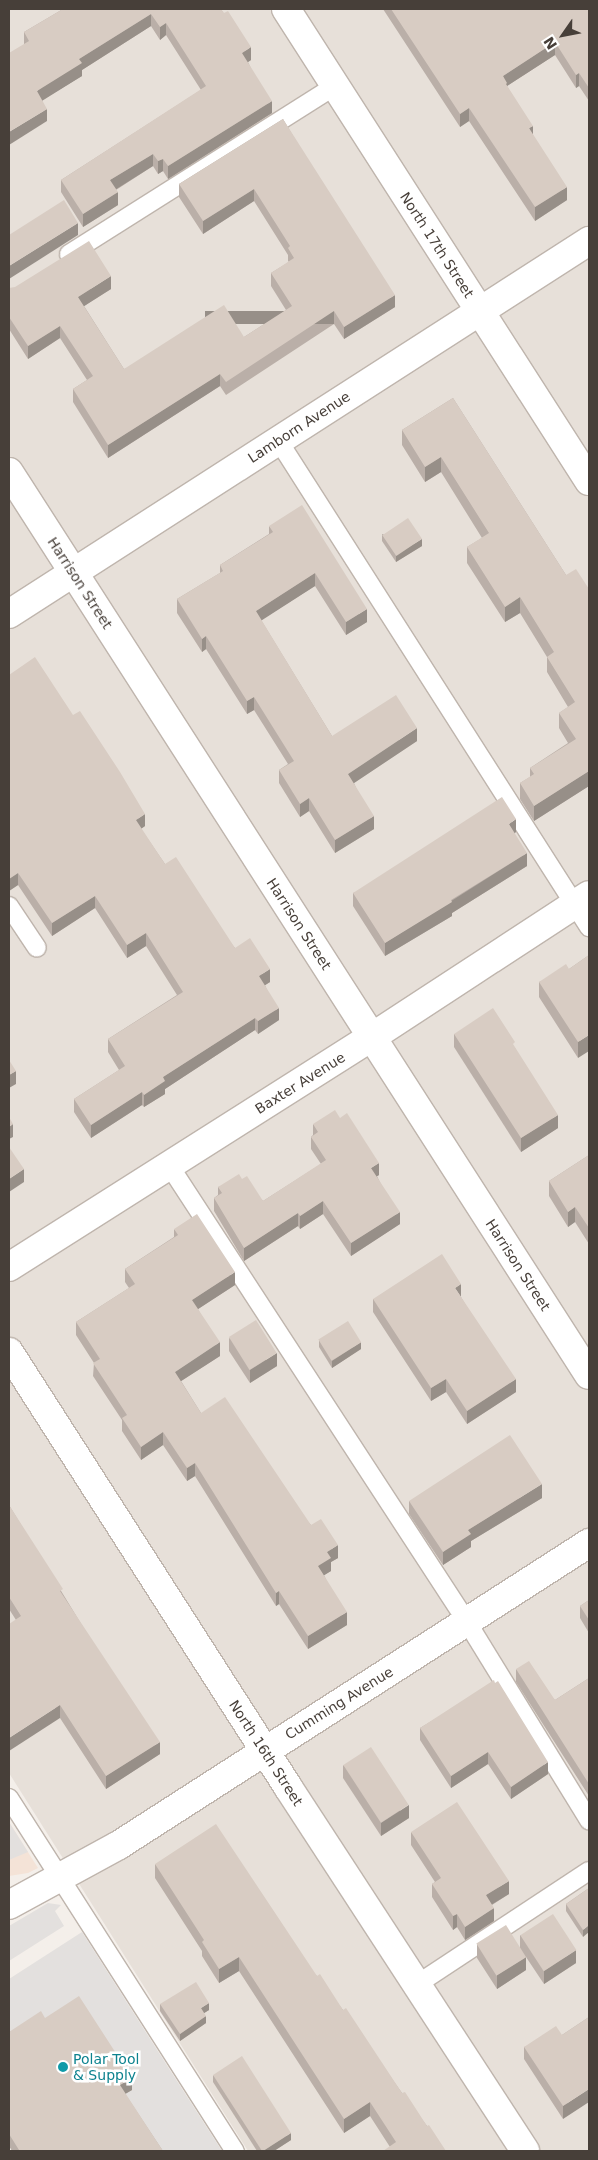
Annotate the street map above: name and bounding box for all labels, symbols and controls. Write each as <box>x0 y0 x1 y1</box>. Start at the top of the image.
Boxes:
north arrow <box>538 10 588 60</box>
text: N <box>541 34 560 52</box>
street label: North 17th Street <box>397 189 477 301</box>
street label: Lamborn Avenue <box>245 388 353 466</box>
street label: Harrison Street <box>44 534 116 632</box>
street label: Harrison Street <box>263 875 335 973</box>
street label: Baxter Avenue <box>252 1049 348 1117</box>
street label: Harrison Street <box>482 1216 554 1314</box>
street label: Cumming Avenue <box>282 1663 396 1743</box>
street label: North 16th Street <box>226 1697 306 1809</box>
place label: Polar Tool & Supply <box>73 2051 139 2084</box>
marker: Polar Tool & Supply <box>57 2061 69 2073</box>

